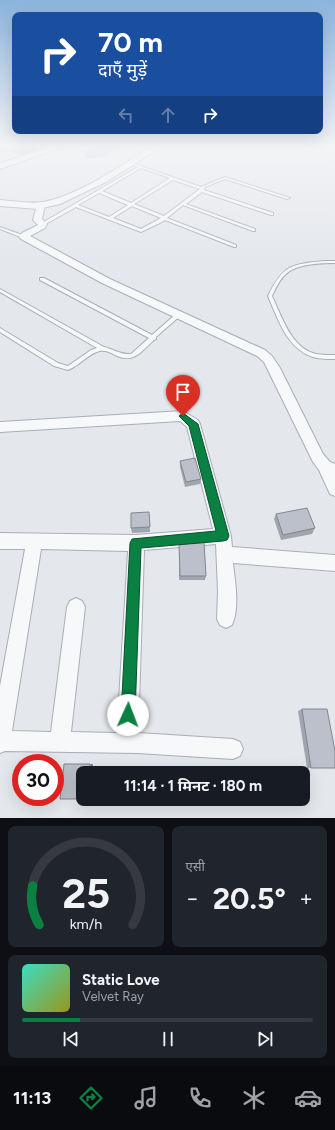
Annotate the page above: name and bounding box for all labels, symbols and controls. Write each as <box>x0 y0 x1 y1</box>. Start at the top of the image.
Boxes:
text: 70 m <box>98 25 163 59</box>
icon: right <box>32 28 84 80</box>
text: दाएँ मुड़ें <box>98 59 147 81</box>
icon: left <box>115 104 137 126</box>
icon: ahead <box>157 104 179 126</box>
icon: right <box>199 104 221 126</box>
pin <box>166 375 200 416</box>
icon: arrive <box>172 381 194 403</box>
position arrow <box>107 694 149 736</box>
speed limit sign: 30 <box>12 754 64 806</box>
text: 11:14 · 1 मिनट · 180 m <box>124 777 262 795</box>
text: एसी <box>186 859 205 874</box>
text: 25 <box>62 867 110 917</box>
text: 20.5° <box>213 880 286 917</box>
text: − <box>186 885 199 912</box>
text: + <box>299 885 313 912</box>
text: km/h <box>69 914 102 932</box>
text: Static Love <box>82 971 160 989</box>
text: Velvet Ray <box>82 989 144 1004</box>
icon: previous <box>60 1028 82 1050</box>
icon: pause <box>157 1028 179 1050</box>
icon: next <box>254 1028 276 1050</box>
icon: directions <box>77 1084 105 1112</box>
icon: music <box>132 1084 160 1112</box>
icon: phone <box>186 1084 214 1112</box>
icon: climate <box>240 1084 268 1112</box>
icon: car <box>294 1084 322 1112</box>
text: 11:13 <box>13 1087 51 1109</box>

